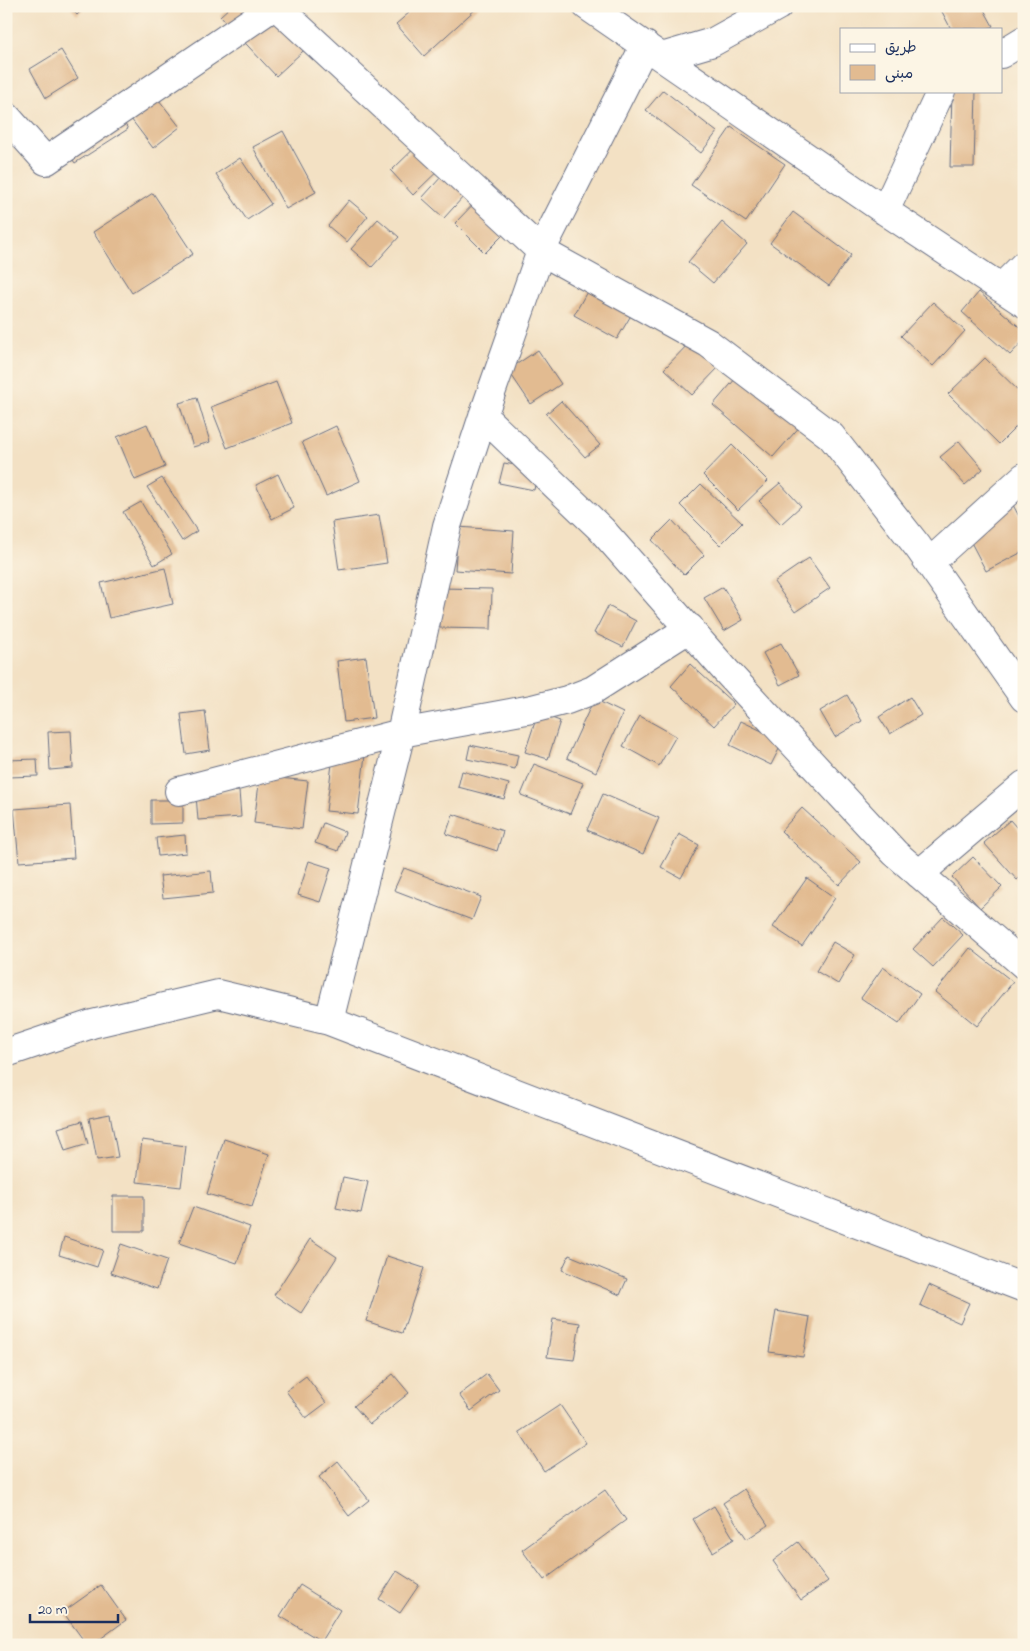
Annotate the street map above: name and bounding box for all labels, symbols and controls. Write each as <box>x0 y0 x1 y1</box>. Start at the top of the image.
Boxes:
legend <box>840 28 1002 92</box>
text: طريق <box>885 37 917 59</box>
text: مبنى <box>885 63 913 85</box>
scale bar <box>30 1591 118 1623</box>
text: 20 m <box>38 1599 68 1621</box>

